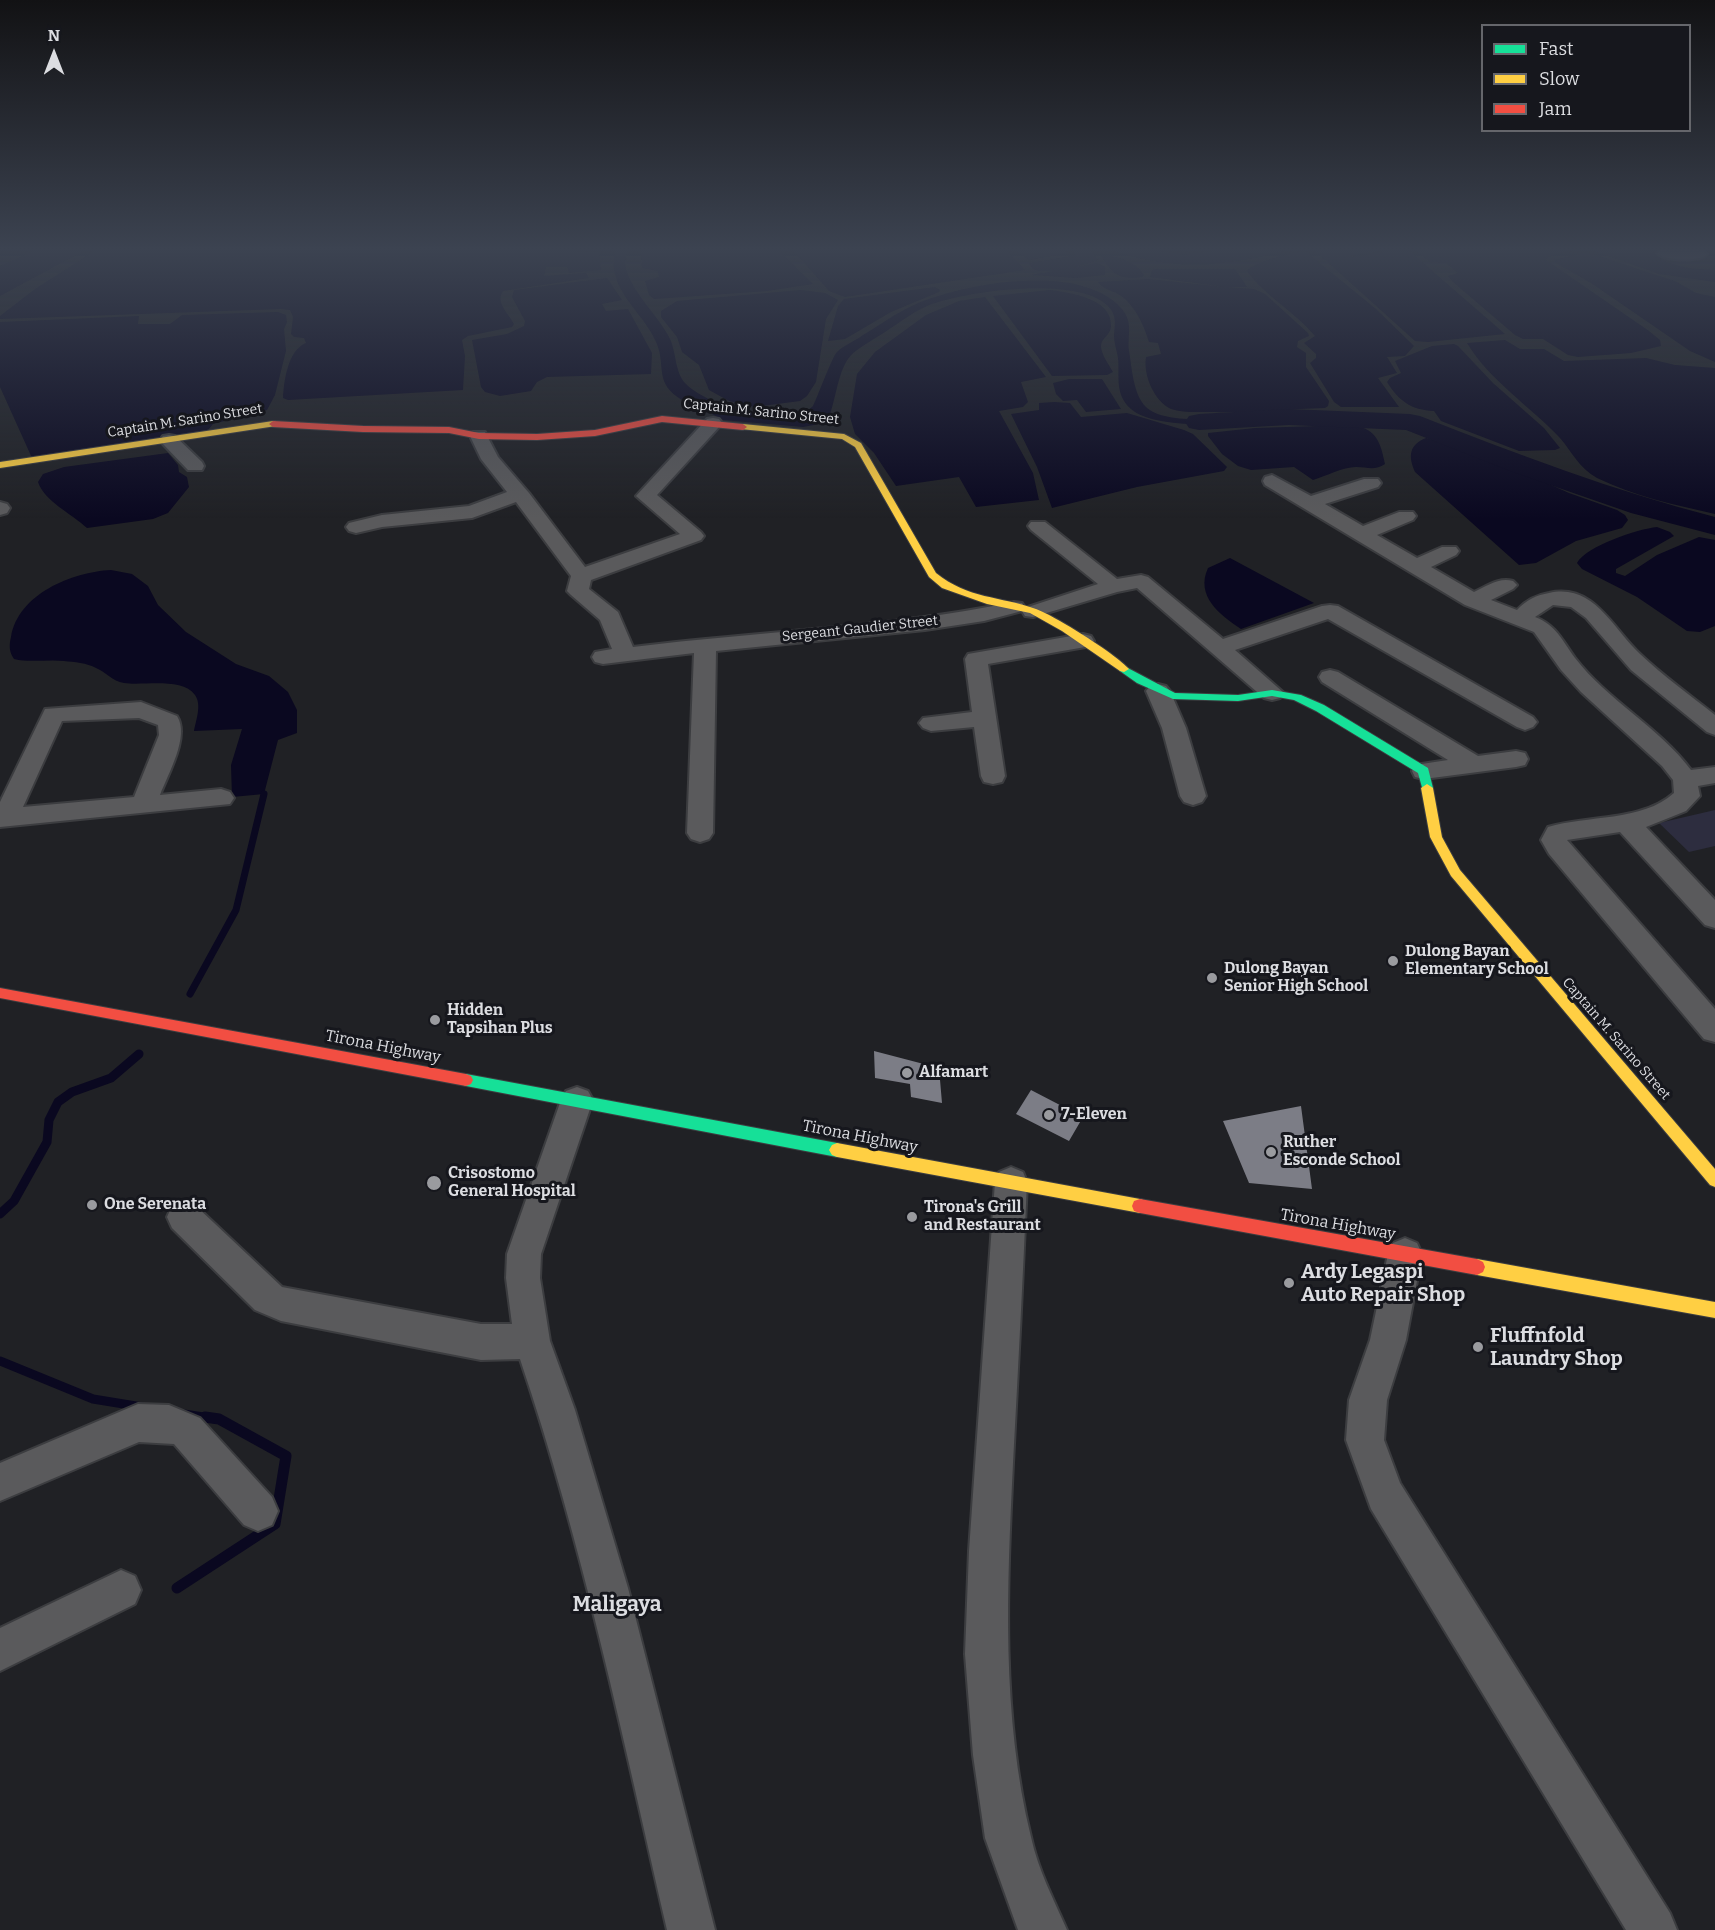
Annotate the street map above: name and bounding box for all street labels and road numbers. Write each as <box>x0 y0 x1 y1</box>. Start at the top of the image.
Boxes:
street label: Captain M. Sarino Street <box>682 395 840 429</box>
street label: Captain M. Sarino Street <box>106 400 264 442</box>
street label: Sergeant Gaudier Street <box>781 612 939 646</box>
street label: Captain M. Sarino Street <box>1558 974 1674 1104</box>
street label: Tirona Highway <box>324 1026 442 1068</box>
street label: Tirona Highway <box>801 1116 919 1158</box>
street label: Tirona Highway <box>1279 1205 1397 1245</box>

